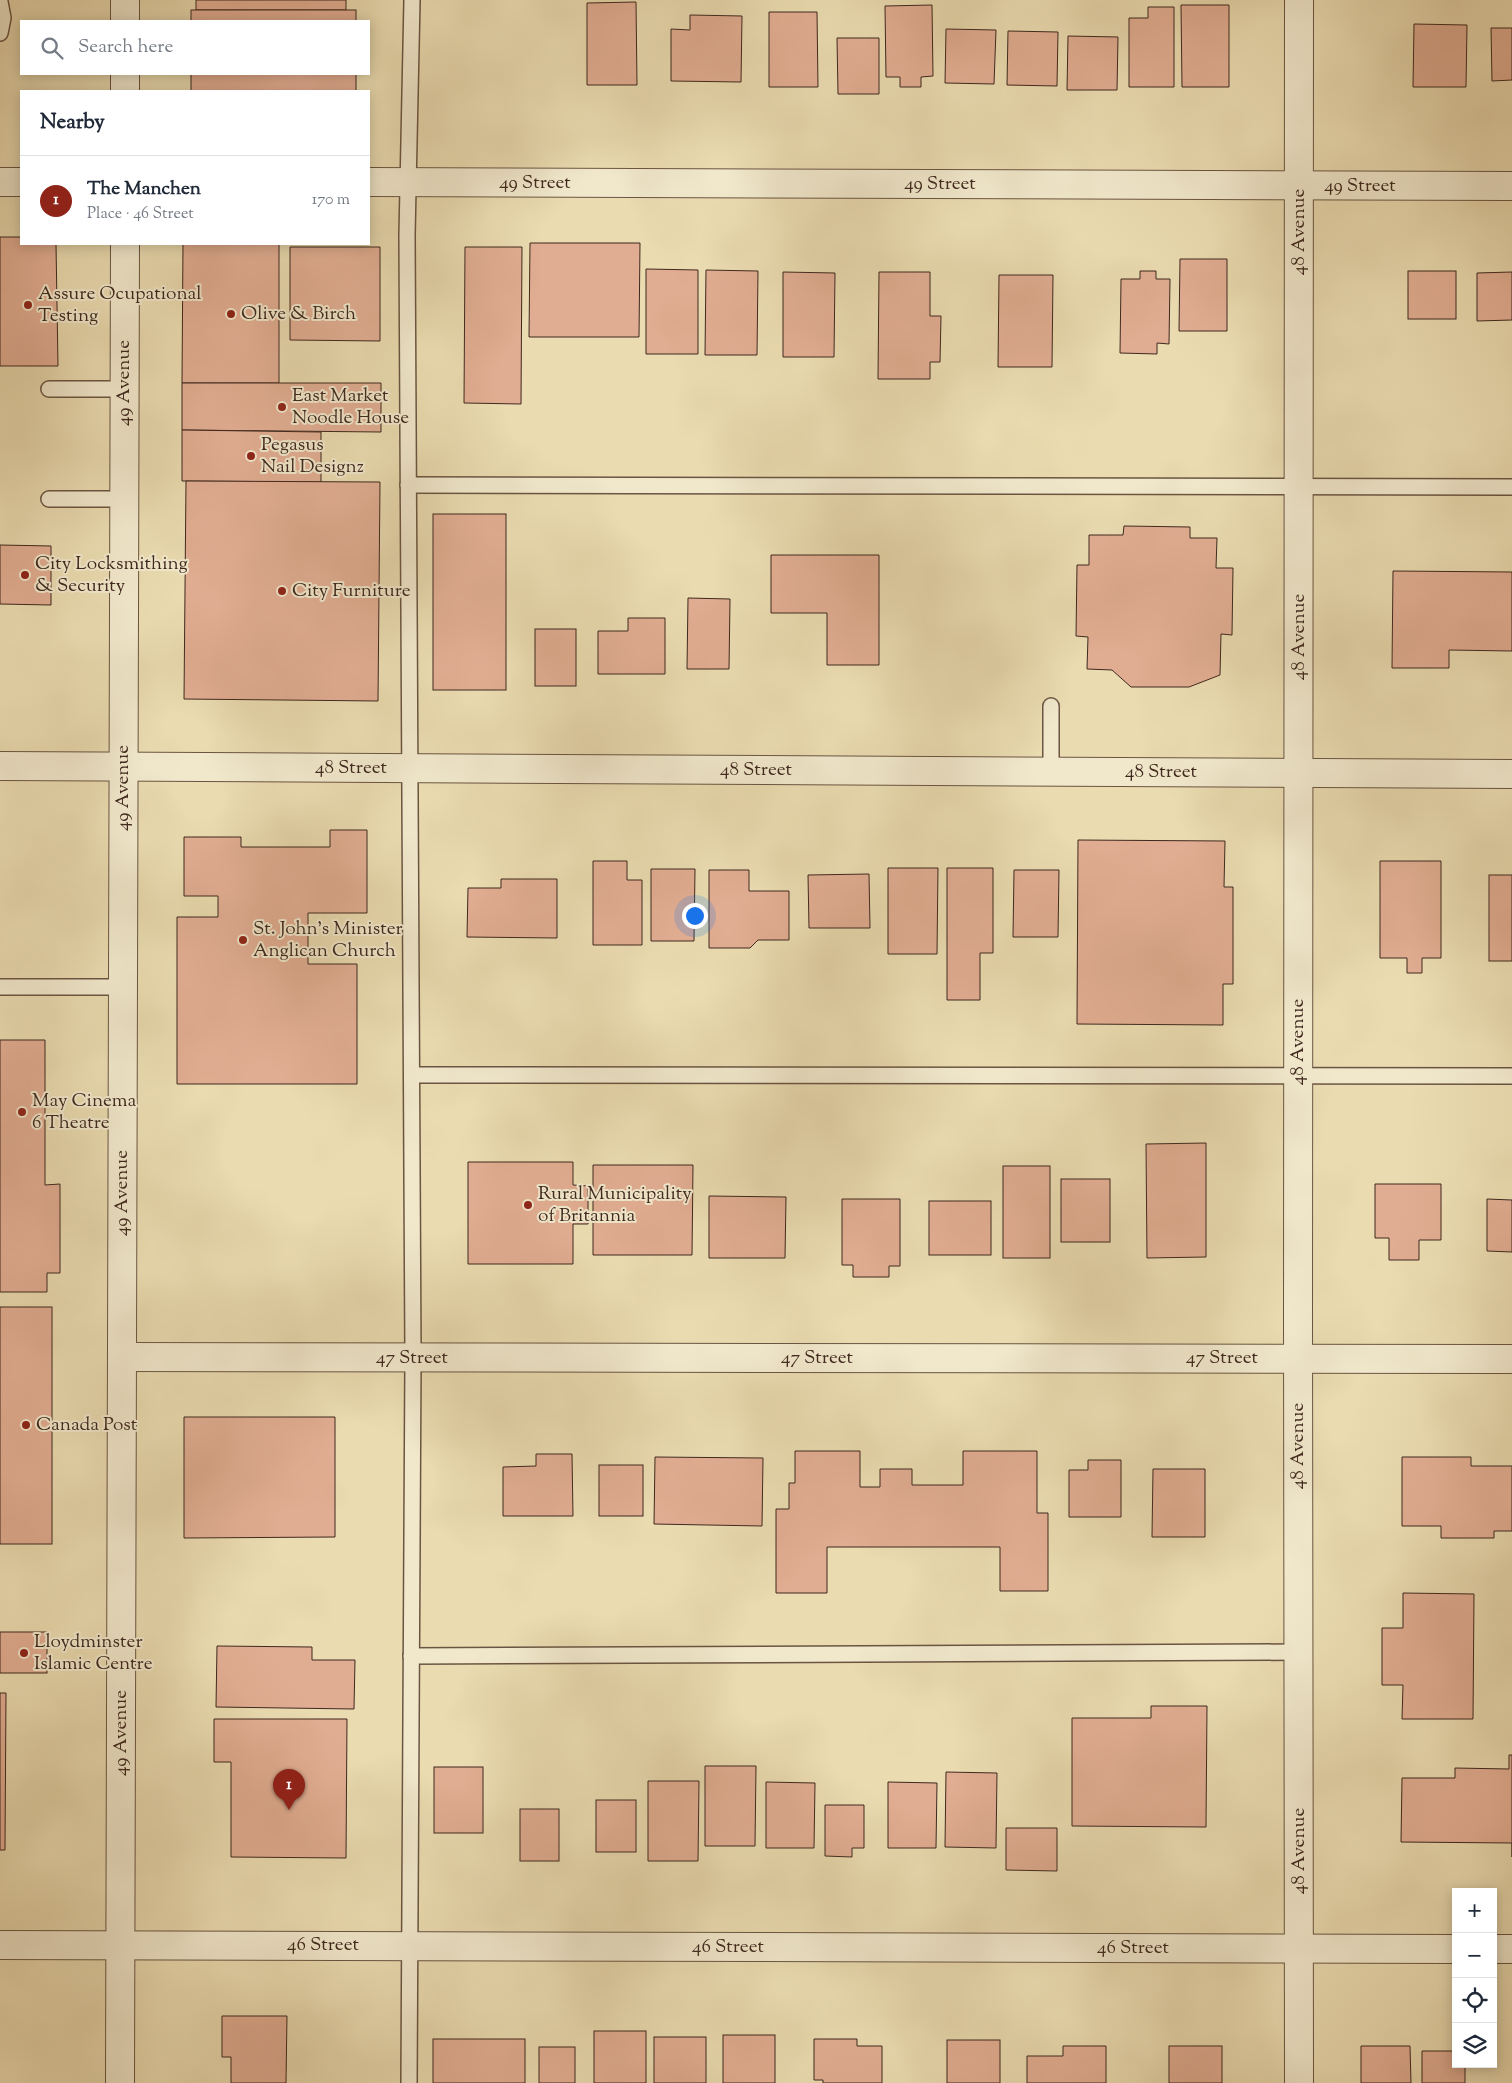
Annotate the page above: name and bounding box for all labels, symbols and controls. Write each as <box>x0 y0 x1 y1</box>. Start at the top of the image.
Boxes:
search box <box>20 20 370 75</box>
icon: search <box>38 34 66 62</box>
text: Search here <box>78 34 173 61</box>
text: Nearby <box>40 108 105 138</box>
street label: 49 Street <box>499 170 571 197</box>
street label: 49 Street <box>904 171 976 198</box>
street label: 49 Street <box>1324 173 1396 200</box>
text: The Manchen <box>87 176 201 203</box>
text: 1 <box>53 189 59 212</box>
text: 170 m <box>312 189 350 212</box>
street label: 48 Avenue <box>1286 189 1313 275</box>
text: Place · 46 Street <box>87 203 194 226</box>
place label: Assure Ocupational Testing <box>38 281 202 330</box>
marker: Assure Ocupational Testing <box>22 299 34 311</box>
place label: Olive & Birch <box>241 301 356 328</box>
marker: Olive & Birch <box>225 308 237 320</box>
street label: 49 Avenue <box>111 340 138 426</box>
place label: East Market Noodle House <box>292 383 409 432</box>
marker: East Market Noodle House <box>276 401 288 413</box>
place label: Pegasus Nail Designz <box>261 432 364 481</box>
marker: Pegasus Nail Designz <box>245 450 257 462</box>
place label: City Locksmithing & Security <box>35 551 188 600</box>
marker: City Locksmithing & Security <box>19 569 31 581</box>
place label: City Furniture <box>292 578 411 605</box>
marker: City Furniture <box>276 585 288 597</box>
street label: 48 Avenue <box>1286 594 1313 680</box>
street label: 49 Avenue <box>110 745 137 831</box>
street label: 48 Street <box>315 755 388 782</box>
street label: 48 Street <box>720 757 793 784</box>
street label: 48 Street <box>1125 759 1198 786</box>
your location <box>682 903 708 929</box>
place label: St. John's Minister Anglican Church <box>253 916 403 965</box>
marker: St. John's Minister Anglican Church <box>237 934 249 946</box>
street label: 48 Avenue <box>1285 999 1312 1085</box>
place label: May Cinema 6 Theatre <box>32 1088 137 1137</box>
marker: May Cinema 6 Theatre <box>16 1106 28 1118</box>
street label: 49 Avenue <box>109 1150 136 1236</box>
place label: Rural Municipality of Britannia <box>538 1181 692 1230</box>
marker: Rural Municipality of Britannia <box>522 1199 534 1211</box>
street label: 47 Street <box>376 1345 449 1372</box>
street label: 47 Street <box>781 1345 854 1372</box>
street label: 47 Street <box>1186 1345 1259 1372</box>
street label: 48 Avenue <box>1285 1403 1312 1489</box>
place label: Canada Post <box>36 1412 138 1439</box>
marker: Canada Post <box>20 1419 32 1431</box>
place label: Lloydminster Islamic Centre <box>34 1629 153 1678</box>
marker: Lloydminster Islamic Centre <box>18 1647 30 1659</box>
street label: 49 Avenue <box>108 1690 135 1776</box>
pin: 1 <box>273 1769 305 1810</box>
street label: 48 Avenue <box>1286 1808 1313 1894</box>
map controls <box>1452 1888 1497 2068</box>
button: + <box>1452 1888 1497 1933</box>
street label: 46 Street <box>287 1932 359 1959</box>
button: − <box>1452 1933 1497 1978</box>
street label: 46 Street <box>692 1934 764 1961</box>
street label: 46 Street <box>1097 1935 1169 1962</box>
button: locate <box>1452 1978 1497 2023</box>
button: layers <box>1452 2023 1497 2068</box>

